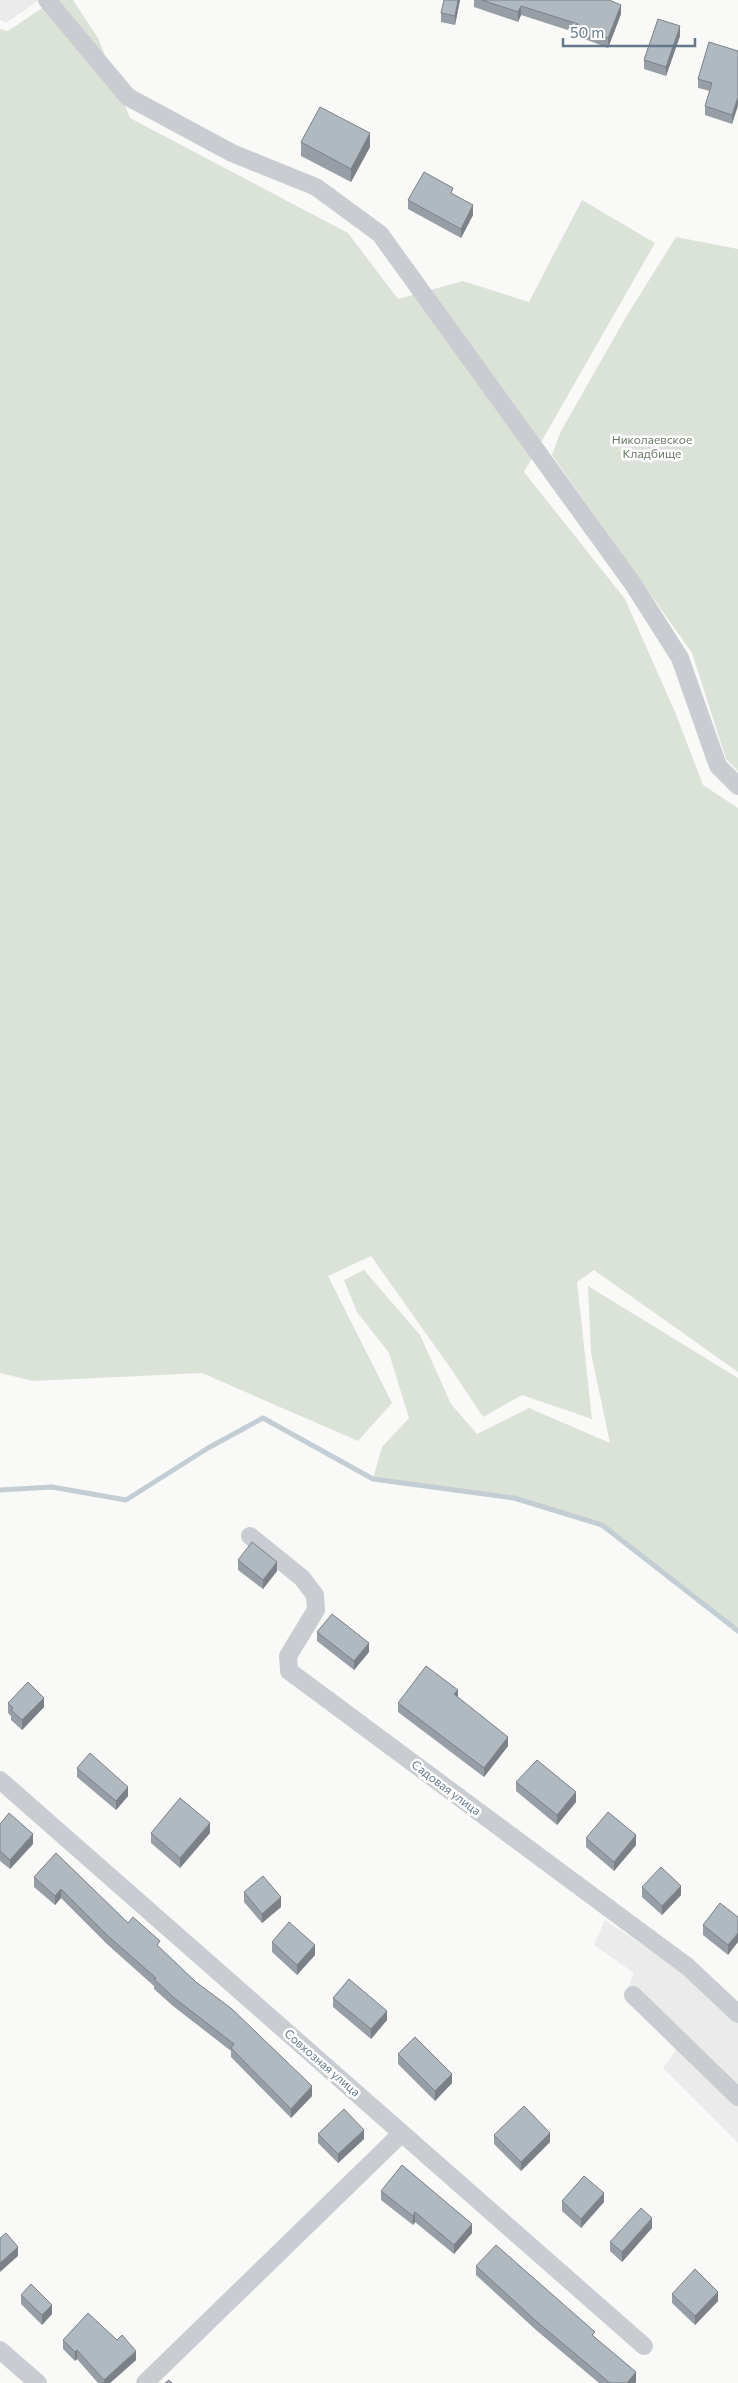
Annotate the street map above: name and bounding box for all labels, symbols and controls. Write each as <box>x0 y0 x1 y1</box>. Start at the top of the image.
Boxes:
scale bar <box>563 15 696 47</box>
text: 50 m <box>570 23 604 41</box>
park label: Николаевское Кладбище <box>612 432 692 460</box>
street label: Садовая улица <box>409 1757 484 1818</box>
street label: Совхозная улица <box>282 2026 363 2099</box>

